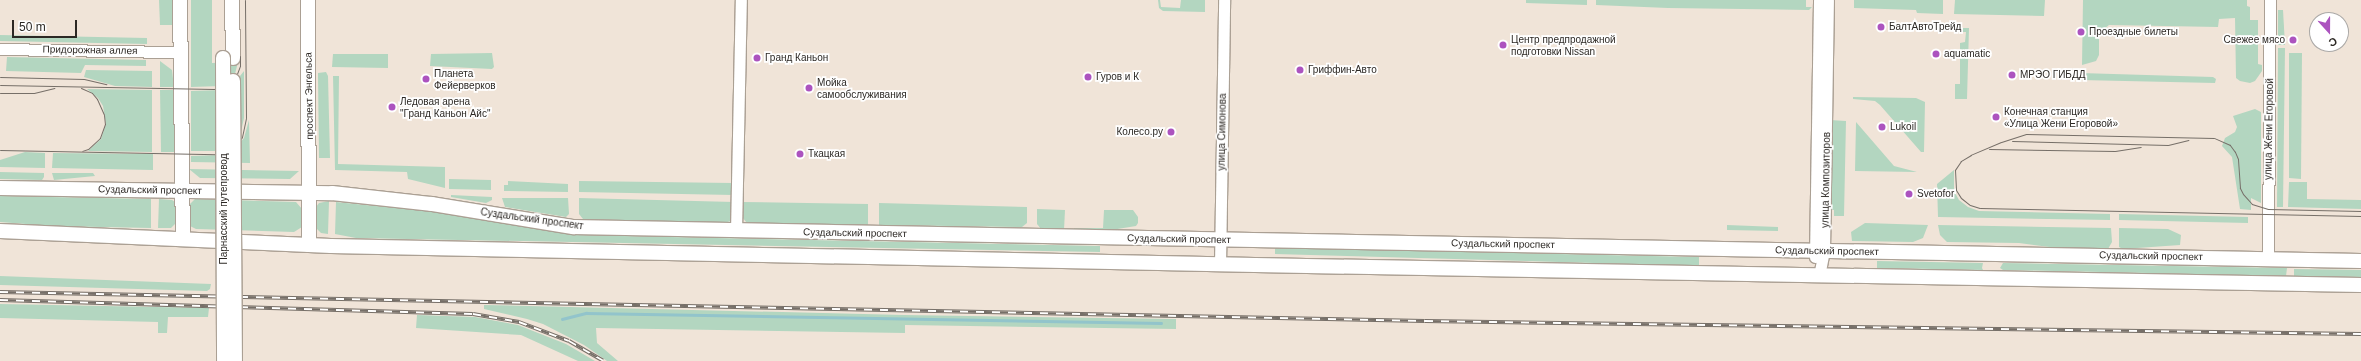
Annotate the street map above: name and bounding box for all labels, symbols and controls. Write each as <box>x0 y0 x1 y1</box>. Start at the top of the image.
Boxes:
scale bar <box>14 12 79 38</box>
north arrow <box>2309 12 2349 52</box>
text: 50 m <box>19 20 46 34</box>
place label: БалтАвтоТрейд <box>1889 21 1961 33</box>
marker: БалтАвтоТрейд <box>1876 22 1886 32</box>
place label: Проездные билеты <box>2089 26 2178 38</box>
marker: Проездные билеты <box>2076 27 2086 37</box>
place label: Центр предпродажной подготовки Nissan <box>1511 33 1616 56</box>
place label: Свежее мясо <box>2224 34 2285 46</box>
marker: Свежее мясо <box>2288 35 2298 45</box>
text: С <box>2327 35 2339 49</box>
marker: Центр предпродажной подготовки Nissan <box>1498 40 1508 50</box>
street label: Придорожная аллея <box>42 43 138 57</box>
place label: aquamatic <box>1944 48 1990 60</box>
marker: aquamatic <box>1931 49 1941 59</box>
street label: проспект Энгельса <box>302 52 316 140</box>
place label: Гранд Каньон <box>765 52 828 64</box>
marker: Гранд Каньон <box>752 53 762 63</box>
place label: Гриффин-Авто <box>1308 64 1377 76</box>
marker: Гриффин-Авто <box>1295 65 1305 75</box>
place label: Планета Фейерверков <box>434 67 496 90</box>
place label: МРЭО ГИБДД <box>2020 69 2085 81</box>
marker: МРЭО ГИБДД <box>2007 70 2017 80</box>
place label: Гуров и К <box>1096 71 1139 83</box>
marker: Гуров и К <box>1083 72 1093 82</box>
marker: Планета Фейерверков <box>421 74 431 84</box>
place label: Мойка самообслуживания <box>817 76 907 100</box>
street label: улица Жени Егоровой <box>2262 78 2276 180</box>
marker: Мойка самообслуживания <box>804 83 814 93</box>
street label: улица Симонова <box>1215 93 1229 171</box>
place label: Ледовая арена "Гранд Каньон Айс" <box>400 95 490 118</box>
marker: Ледовая арена "Гранд Каньон Айс" <box>387 102 397 112</box>
place label: Конечная станция «Улица Жени Егоровой» <box>2004 105 2118 128</box>
marker: Конечная станция «Улица Жени Егоровой» <box>1991 112 2001 122</box>
place label: Lukoil <box>1890 121 1916 133</box>
marker: Lukoil <box>1877 122 1887 132</box>
place label: Колесо.ру <box>1117 126 1163 138</box>
marker: Колесо.ру <box>1166 127 1176 137</box>
street label: улица Композиторов <box>1819 132 1833 228</box>
place label: Ткацкая <box>808 148 845 160</box>
marker: Ткацкая <box>795 149 805 159</box>
street label: Парнасский путепровод <box>218 153 230 265</box>
street label: Суздальский проспект <box>98 183 202 197</box>
place label: Svetofor <box>1917 188 1954 200</box>
marker: Svetofor <box>1904 189 1914 199</box>
street label: Суздальский проспект <box>480 206 584 232</box>
street label: Суздальский проспект <box>803 226 907 240</box>
street label: Суздальский проспект <box>1127 232 1231 246</box>
street label: Суздальский проспект <box>1451 237 1555 251</box>
street label: Суздальский проспект <box>1775 244 1879 258</box>
street label: Суздальский проспект <box>2099 249 2203 263</box>

